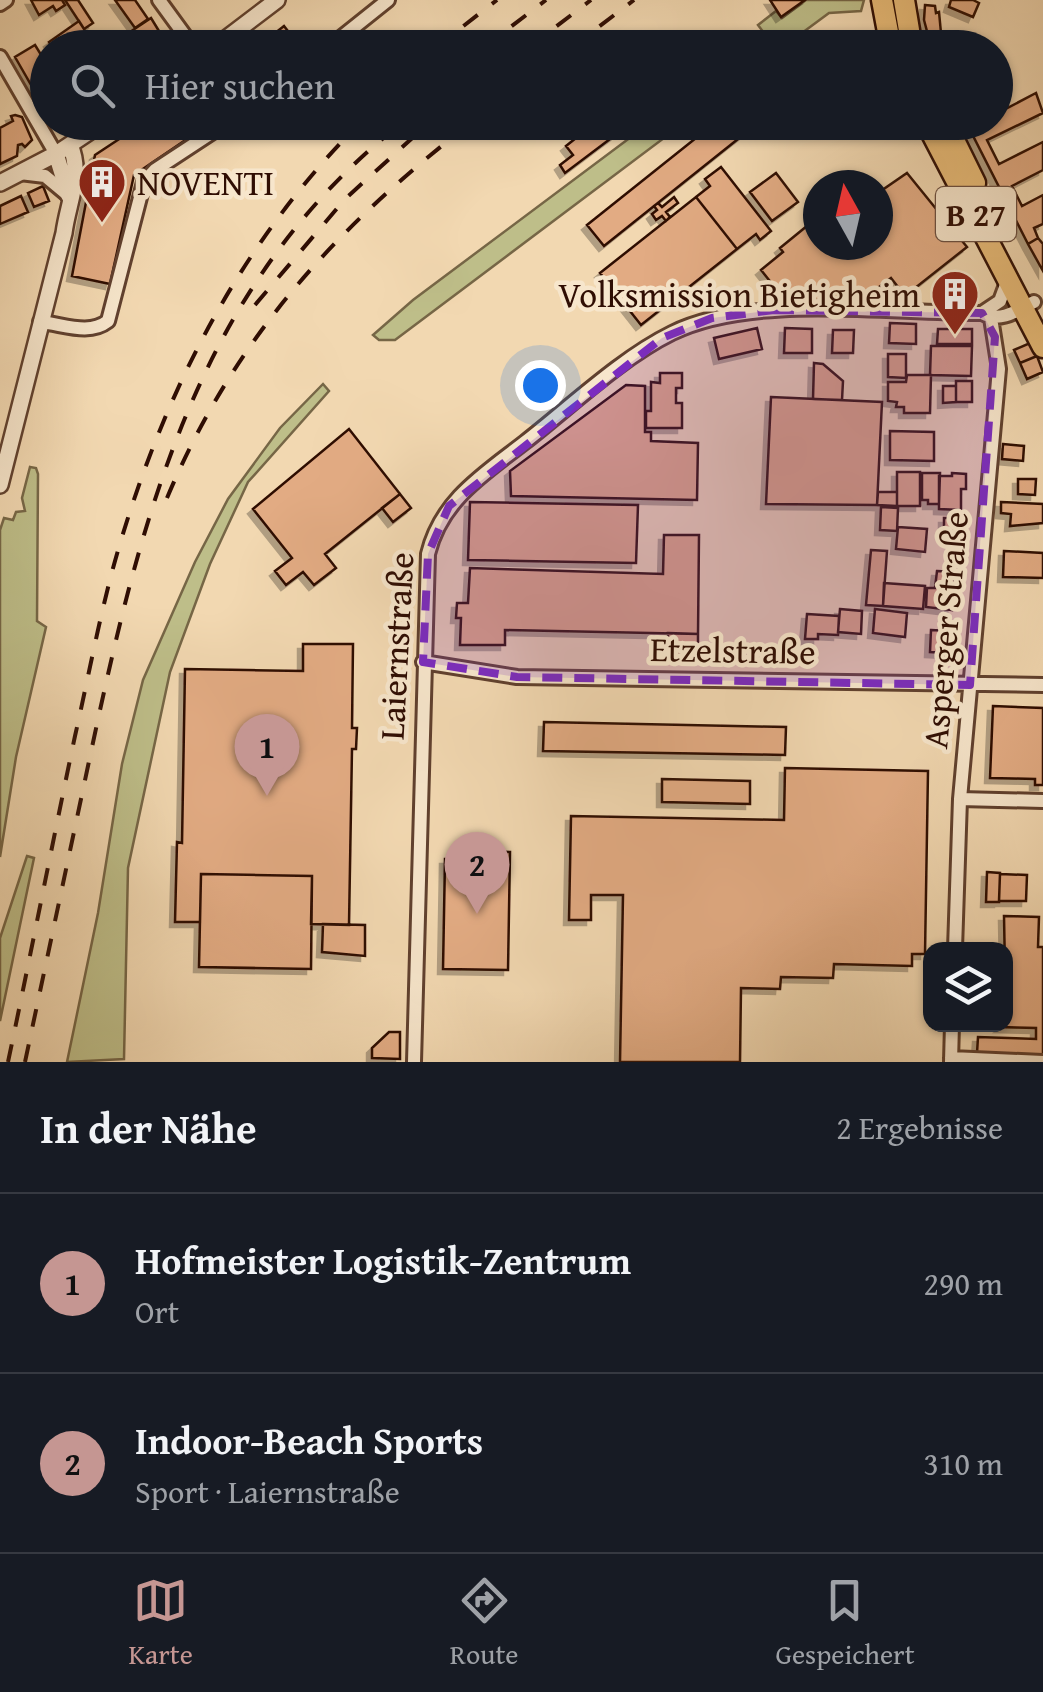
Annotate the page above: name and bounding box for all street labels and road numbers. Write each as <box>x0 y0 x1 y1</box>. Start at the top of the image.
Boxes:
road number: B 27 <box>936 187 1016 241</box>
street label: Asperger Straße <box>909 509 981 751</box>
street label: Laiernstraße <box>366 551 426 741</box>
street label: Etzelstraße <box>650 623 816 677</box>

